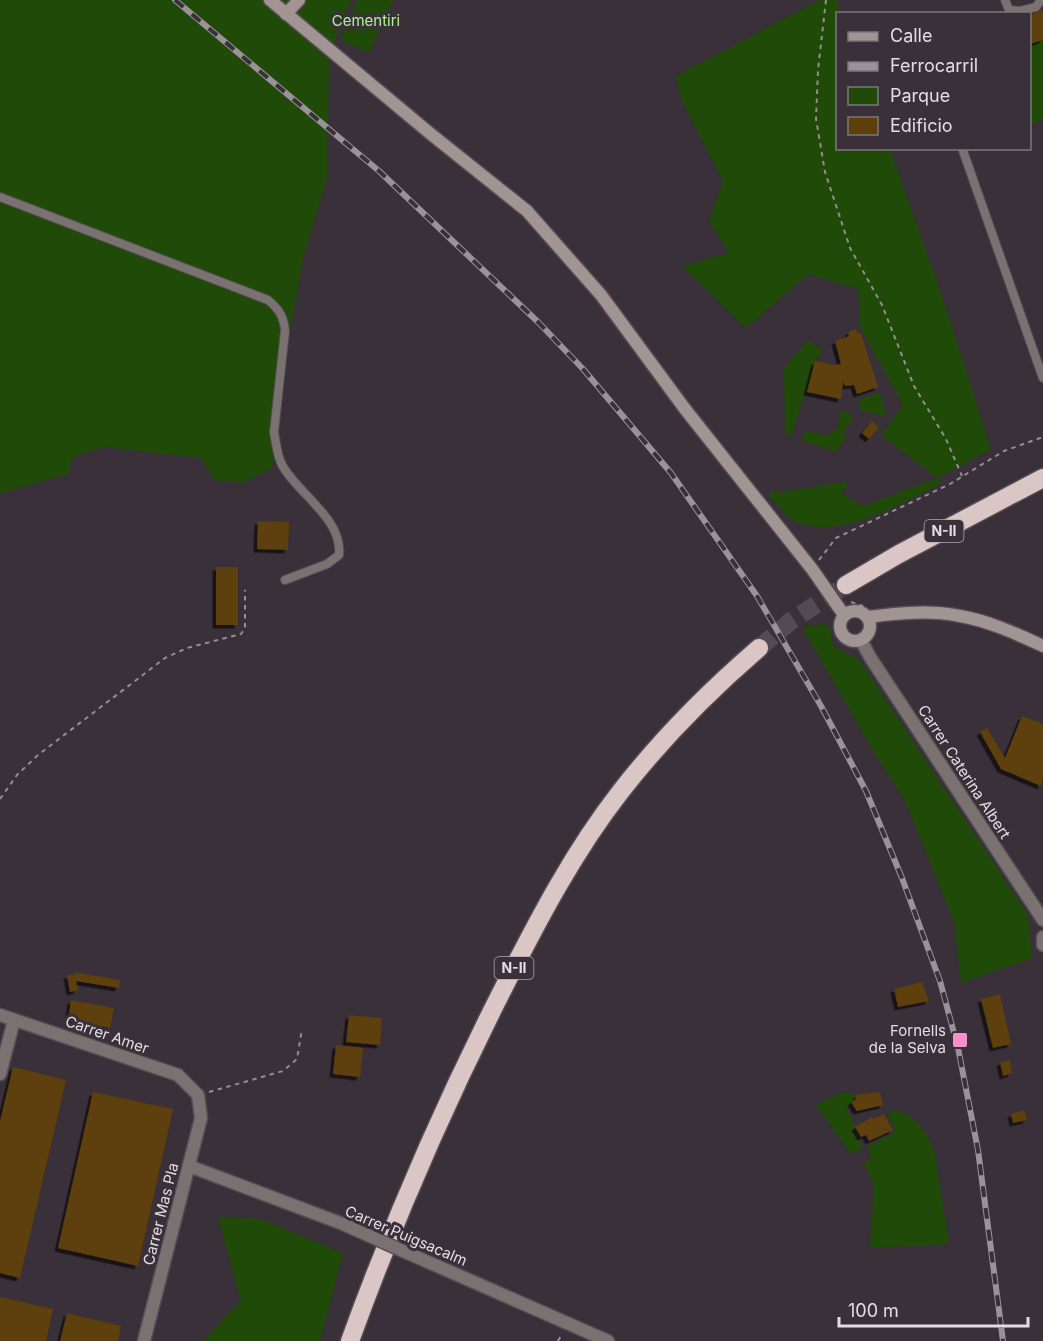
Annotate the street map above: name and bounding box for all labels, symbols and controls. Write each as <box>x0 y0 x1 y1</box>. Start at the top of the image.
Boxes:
park label: Cementiri <box>332 11 400 30</box>
legend <box>836 12 1031 150</box>
text: Calle <box>890 25 932 46</box>
text: Ferrocarril <box>890 55 978 76</box>
text: Parque <box>890 85 950 106</box>
text: Edificio <box>890 115 953 136</box>
road number: N-II <box>924 520 964 542</box>
street label: Carrer Caterina Albert <box>914 701 1015 842</box>
road number: N-II <box>494 957 534 979</box>
street label: Carrer Amer <box>63 1011 152 1058</box>
place label: Fornells de la Selva <box>869 1021 946 1057</box>
marker: Fornells de la Selva <box>951 1031 969 1049</box>
street label: Carrer Mas Pla <box>139 1161 182 1267</box>
street label: Carrer Puigsacalm <box>342 1201 470 1270</box>
scale bar <box>839 1290 1028 1328</box>
text: 100 m <box>848 1300 899 1321</box>

